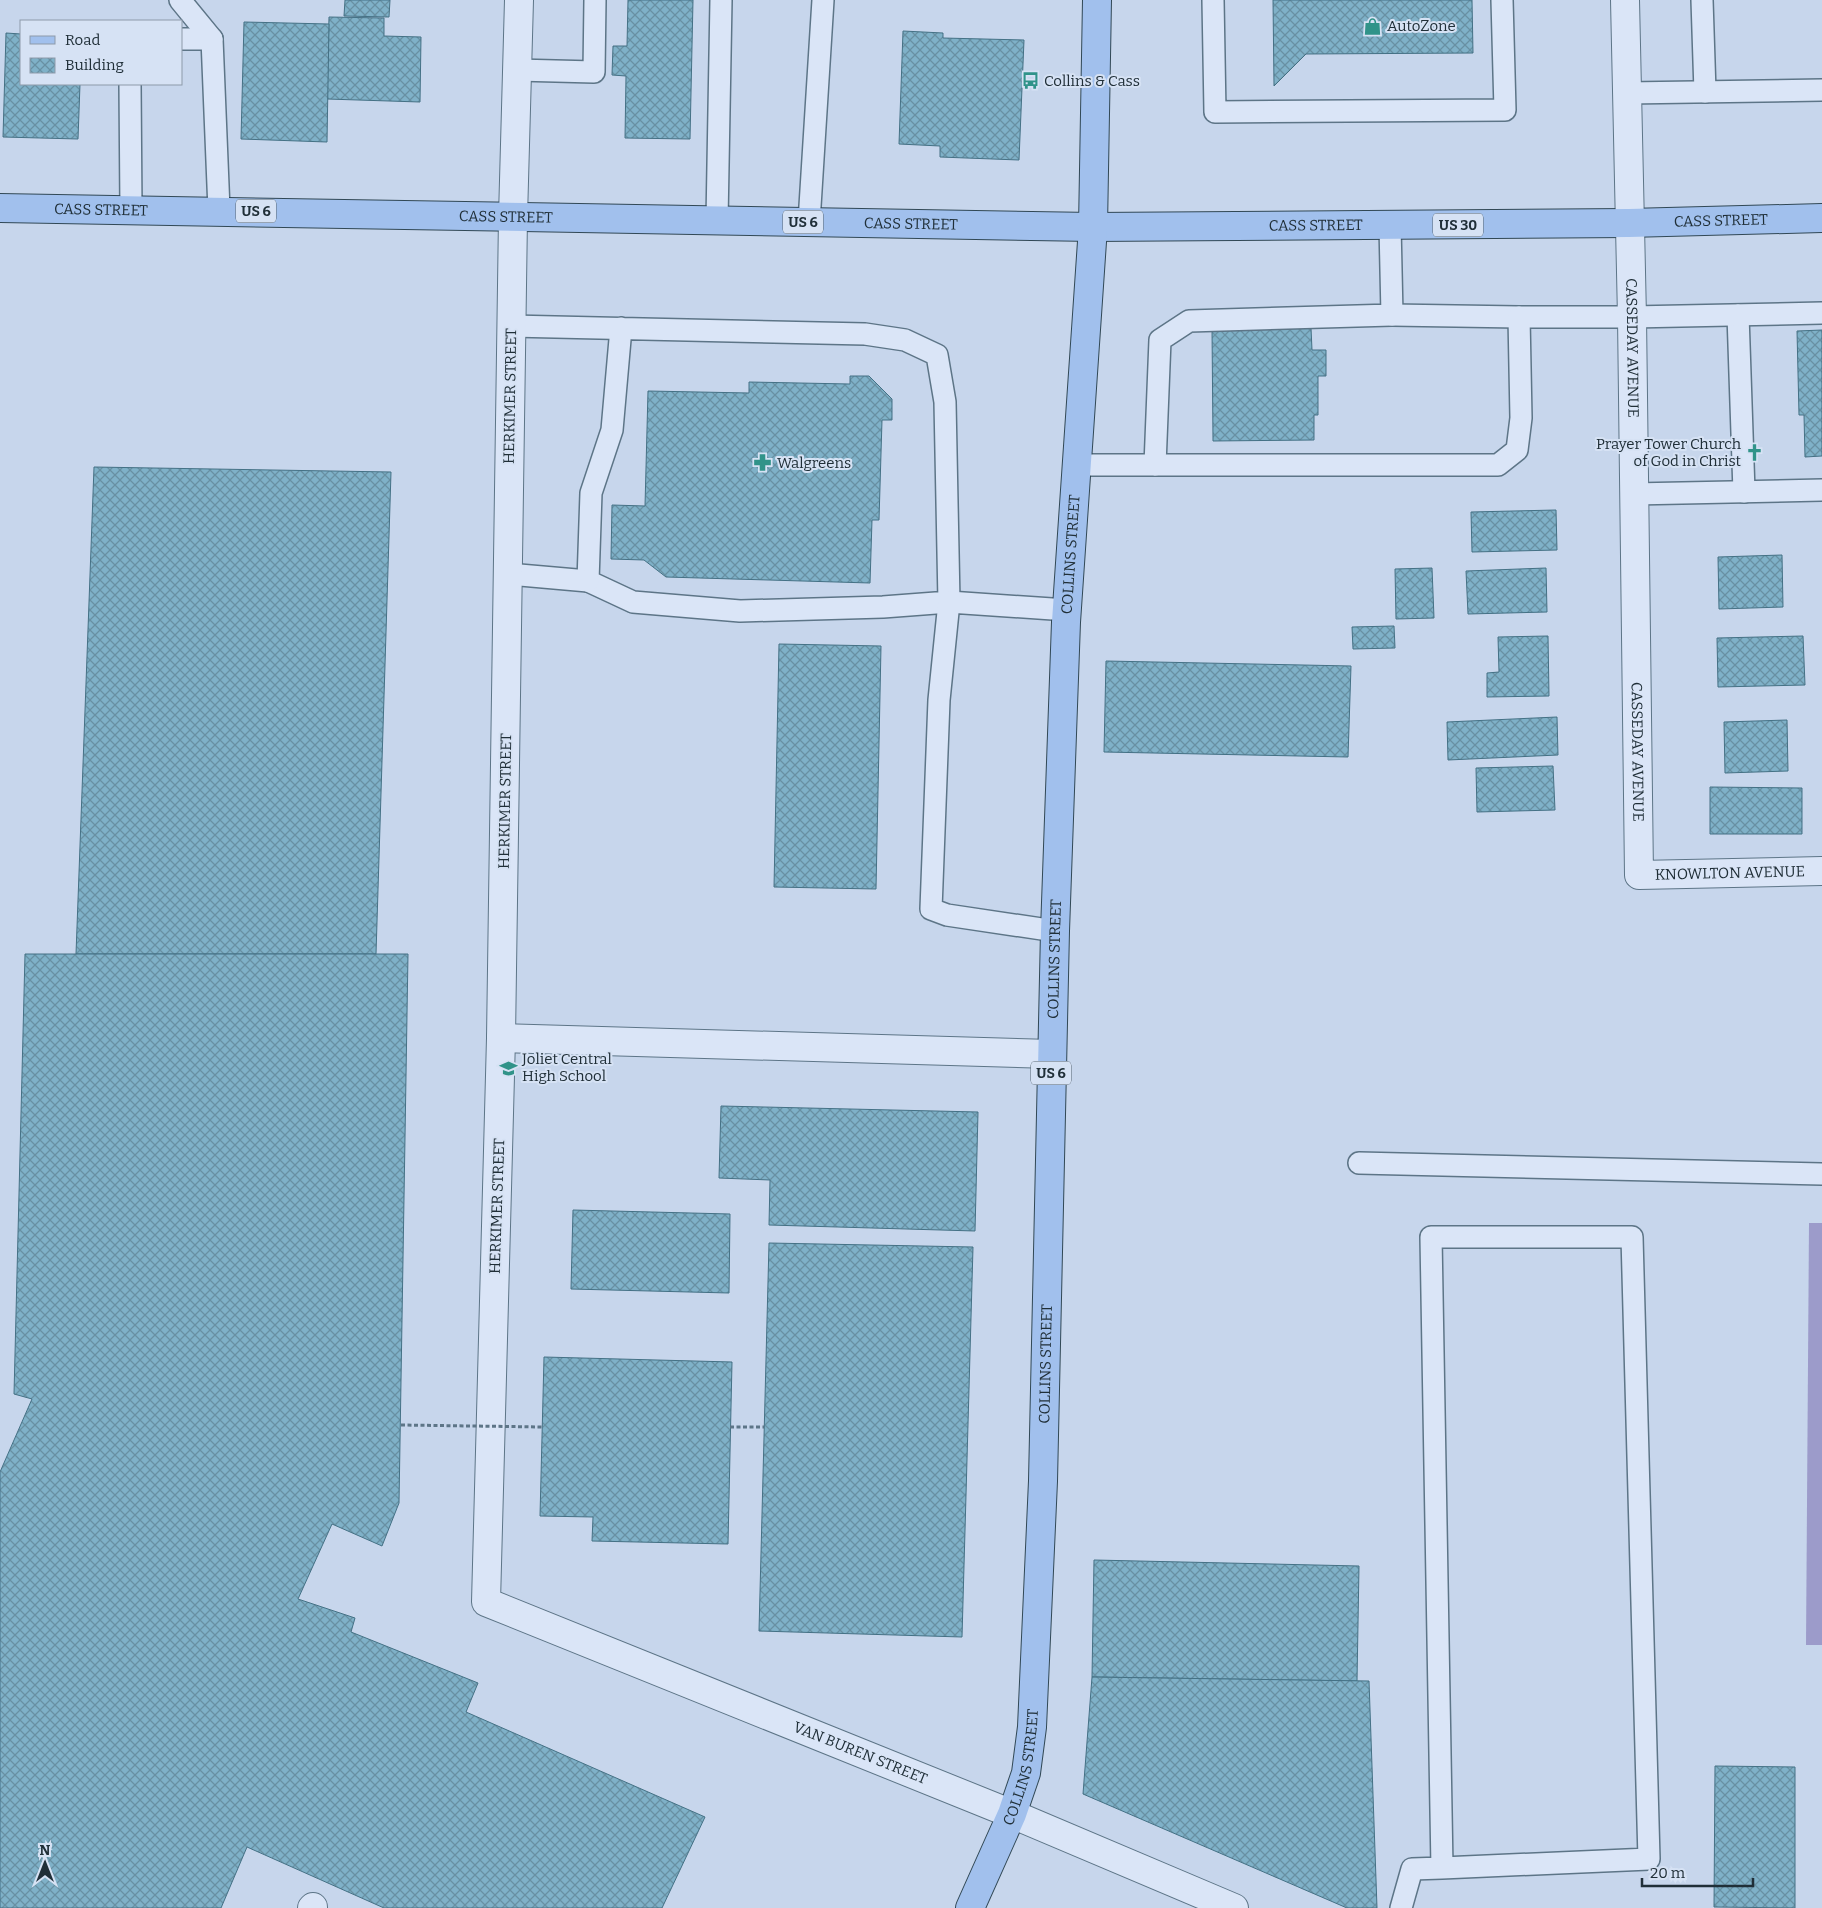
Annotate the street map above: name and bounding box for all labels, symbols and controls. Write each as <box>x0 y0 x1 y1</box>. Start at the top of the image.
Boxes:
shop icon: AutoZone <box>1363 16 1383 36</box>
place label: AutoZone <box>1387 17 1456 35</box>
legend <box>20 20 182 85</box>
text: Road <box>65 31 100 49</box>
text: Building <box>65 56 124 74</box>
bus stop icon: Collins & Cass <box>1020 71 1040 91</box>
place label: Collins & Cass <box>1044 72 1140 90</box>
street label: CASS STREET <box>54 200 148 220</box>
road number: US 6 <box>236 200 276 222</box>
street label: CASS STREET <box>459 207 553 227</box>
road number: US 6 <box>783 210 823 233</box>
street label: CASS STREET <box>1674 210 1768 231</box>
street label: CASS STREET <box>864 214 958 234</box>
road number: US 30 <box>1433 214 1483 236</box>
street label: CASS STREET <box>1269 216 1363 235</box>
street label: CASSEDAY AVENUE <box>1622 278 1642 418</box>
street label: HERKIMER STREET <box>500 328 520 464</box>
place label: Prayer Tower Church of God in Christ <box>1596 435 1742 470</box>
church icon: Prayer Tower Church of God in Christ <box>1745 443 1765 463</box>
pharmacy icon: Walgreens <box>753 453 773 473</box>
place label: Walgreens <box>777 454 851 472</box>
street label: COLLINS STREET <box>1058 494 1084 615</box>
street label: CASSEDAY AVENUE <box>1628 682 1647 822</box>
street label: HERKIMER STREET <box>495 733 515 869</box>
street label: KNOWLTON AVENUE <box>1655 862 1805 884</box>
street label: COLLINS STREET <box>1044 899 1065 1019</box>
place label: Joliet Central High School <box>521 1050 612 1085</box>
school or university icon: Joliet Central High School <box>498 1058 518 1078</box>
road number: US 6 <box>1031 1062 1071 1084</box>
street label: HERKIMER STREET <box>486 1138 508 1274</box>
street label: COLLINS STREET <box>1035 1304 1056 1424</box>
street label: COLLINS STREET <box>999 1708 1042 1828</box>
street label: VAN BUREN STREET <box>791 1718 930 1788</box>
north arrow <box>20 1838 70 1888</box>
text: N <box>40 1842 51 1859</box>
scale bar <box>1642 1856 1753 1888</box>
text: 20 m <box>1650 1864 1686 1882</box>

